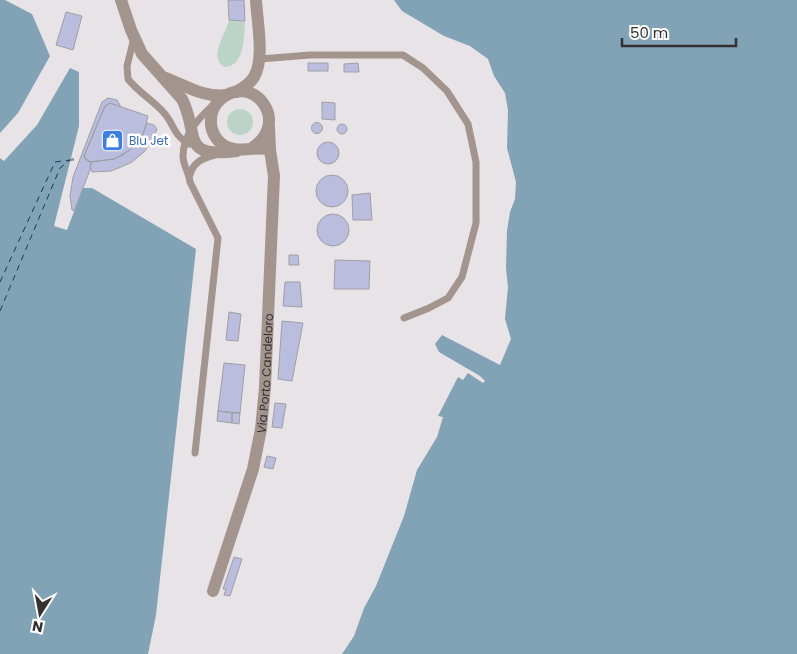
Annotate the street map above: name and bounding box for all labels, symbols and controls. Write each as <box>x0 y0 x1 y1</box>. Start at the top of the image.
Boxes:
scale bar <box>622 15 736 47</box>
text: 50 m <box>630 22 668 43</box>
shop icon: Blu Jet <box>101 128 125 152</box>
place label: Blu Jet <box>129 132 168 149</box>
street label: Via Porto Candeloro <box>252 313 277 435</box>
north arrow <box>15 589 65 639</box>
text: N <box>30 616 45 638</box>

